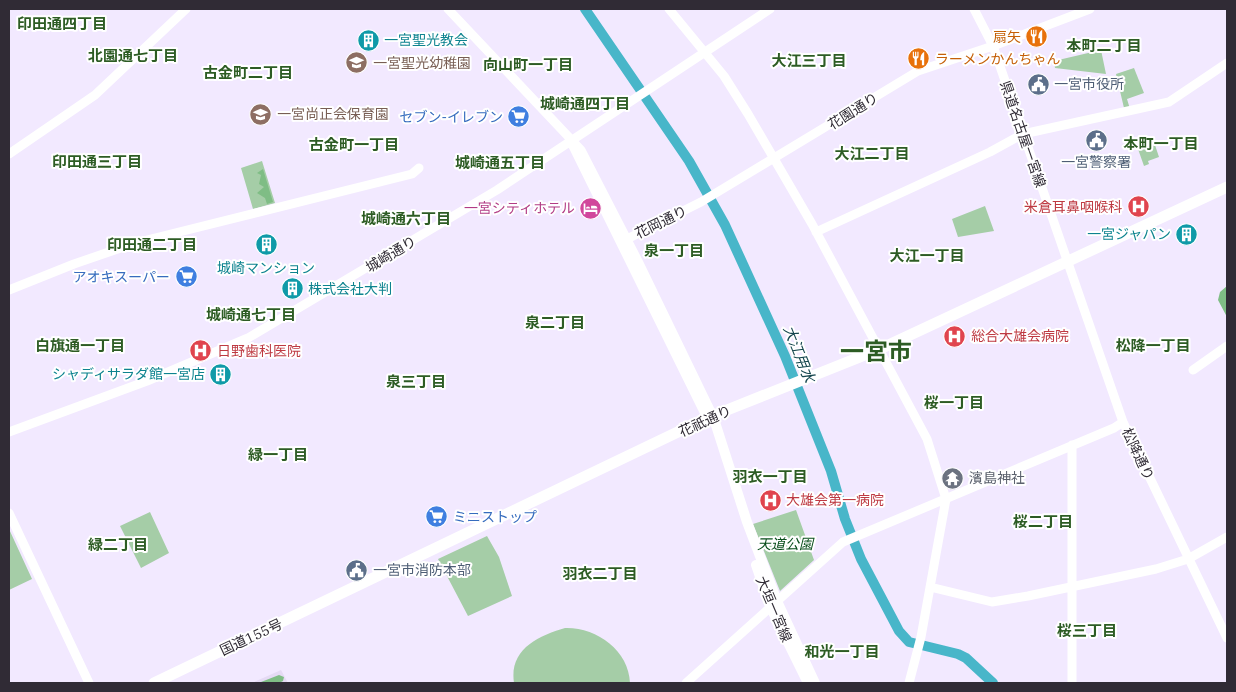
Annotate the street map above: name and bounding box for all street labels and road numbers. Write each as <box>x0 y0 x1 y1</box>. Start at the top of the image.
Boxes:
street label: 県道名古屋一宮線 <box>996 78 1050 190</box>
street label: 花園通り <box>824 89 882 133</box>
street label: 花岡通り <box>632 202 690 242</box>
street label: 城崎通り <box>362 232 420 276</box>
street label: 花祇通り <box>676 401 734 441</box>
street label: 松降通り <box>1118 425 1158 483</box>
street label: 大垣一宮線 <box>752 573 796 645</box>
street label: 国道155号 <box>217 615 285 659</box>

